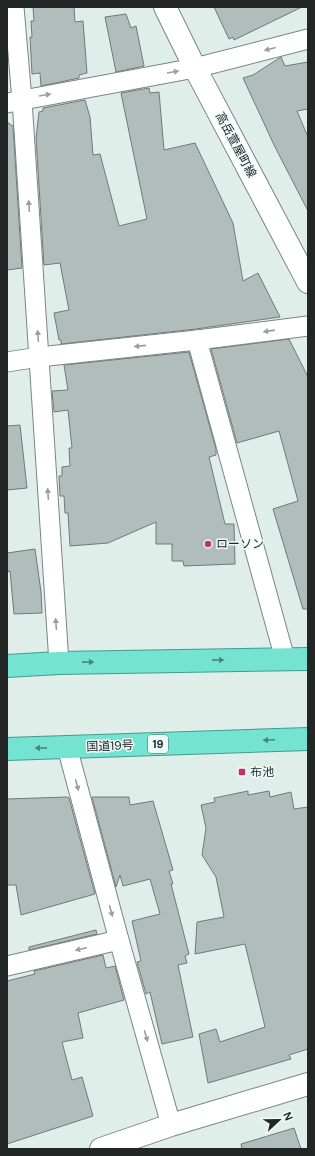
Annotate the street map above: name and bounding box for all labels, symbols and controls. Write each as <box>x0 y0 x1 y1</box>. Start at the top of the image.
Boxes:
one-way arrow <box>264 46 276 52</box>
one-way arrow <box>167 69 179 75</box>
one-way arrow <box>39 92 51 98</box>
street label: 高岳萱屋町線 <box>212 109 260 181</box>
one-way arrow <box>26 200 33 213</box>
one-way arrow <box>263 328 275 334</box>
one-way arrow <box>34 330 41 342</box>
one-way arrow <box>134 343 146 349</box>
one-way arrow <box>45 487 51 500</box>
place label: ローソン <box>216 536 264 552</box>
marker: ローソン <box>203 539 213 549</box>
one-way arrow <box>53 618 60 630</box>
one-way arrow <box>212 657 225 663</box>
one-way arrow <box>82 659 95 665</box>
road number: 19 <box>148 735 168 753</box>
street label: 国道19号 <box>86 737 134 755</box>
one-way arrow <box>262 737 275 743</box>
one-way arrow <box>34 745 47 751</box>
place label: 布池 <box>250 764 274 780</box>
marker: 布池 <box>237 767 247 777</box>
one-way arrow <box>75 779 81 791</box>
one-way arrow <box>108 905 114 917</box>
one-way arrow <box>75 946 87 952</box>
one-way arrow <box>143 1030 149 1042</box>
north arrow <box>259 1100 299 1140</box>
text: N <box>280 1110 296 1123</box>

